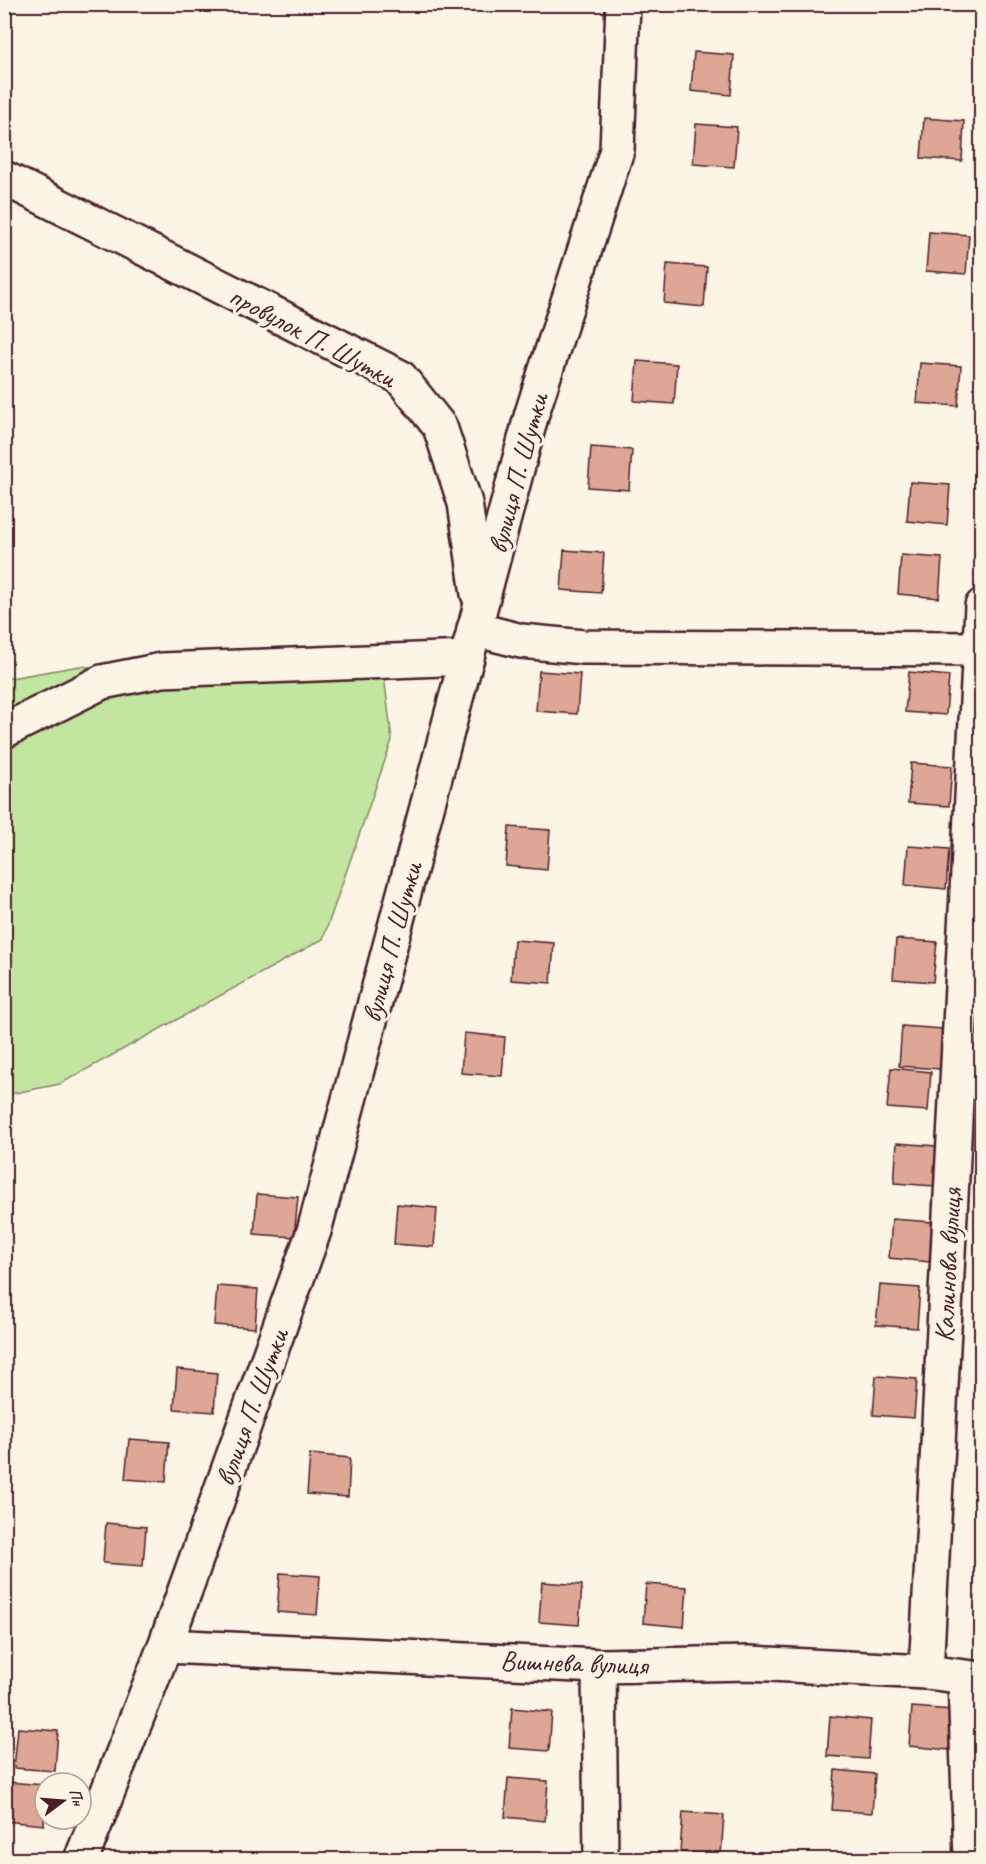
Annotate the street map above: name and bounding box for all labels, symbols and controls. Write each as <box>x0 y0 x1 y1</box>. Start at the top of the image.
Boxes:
street label: провулок П. Шутки <box>223 278 404 396</box>
street label: вулиця П. Шутки <box>479 388 556 557</box>
street label: вулиця П. Шутки <box>353 857 430 1026</box>
street label: Калинова вулиця <box>926 1186 969 1343</box>
street label: вулиця П. Шутки <box>207 1322 297 1490</box>
street label: Вишнева вулиця <box>500 1642 651 1683</box>
north arrow <box>33 1771 93 1831</box>
text: Пн <box>65 1786 89 1809</box>

